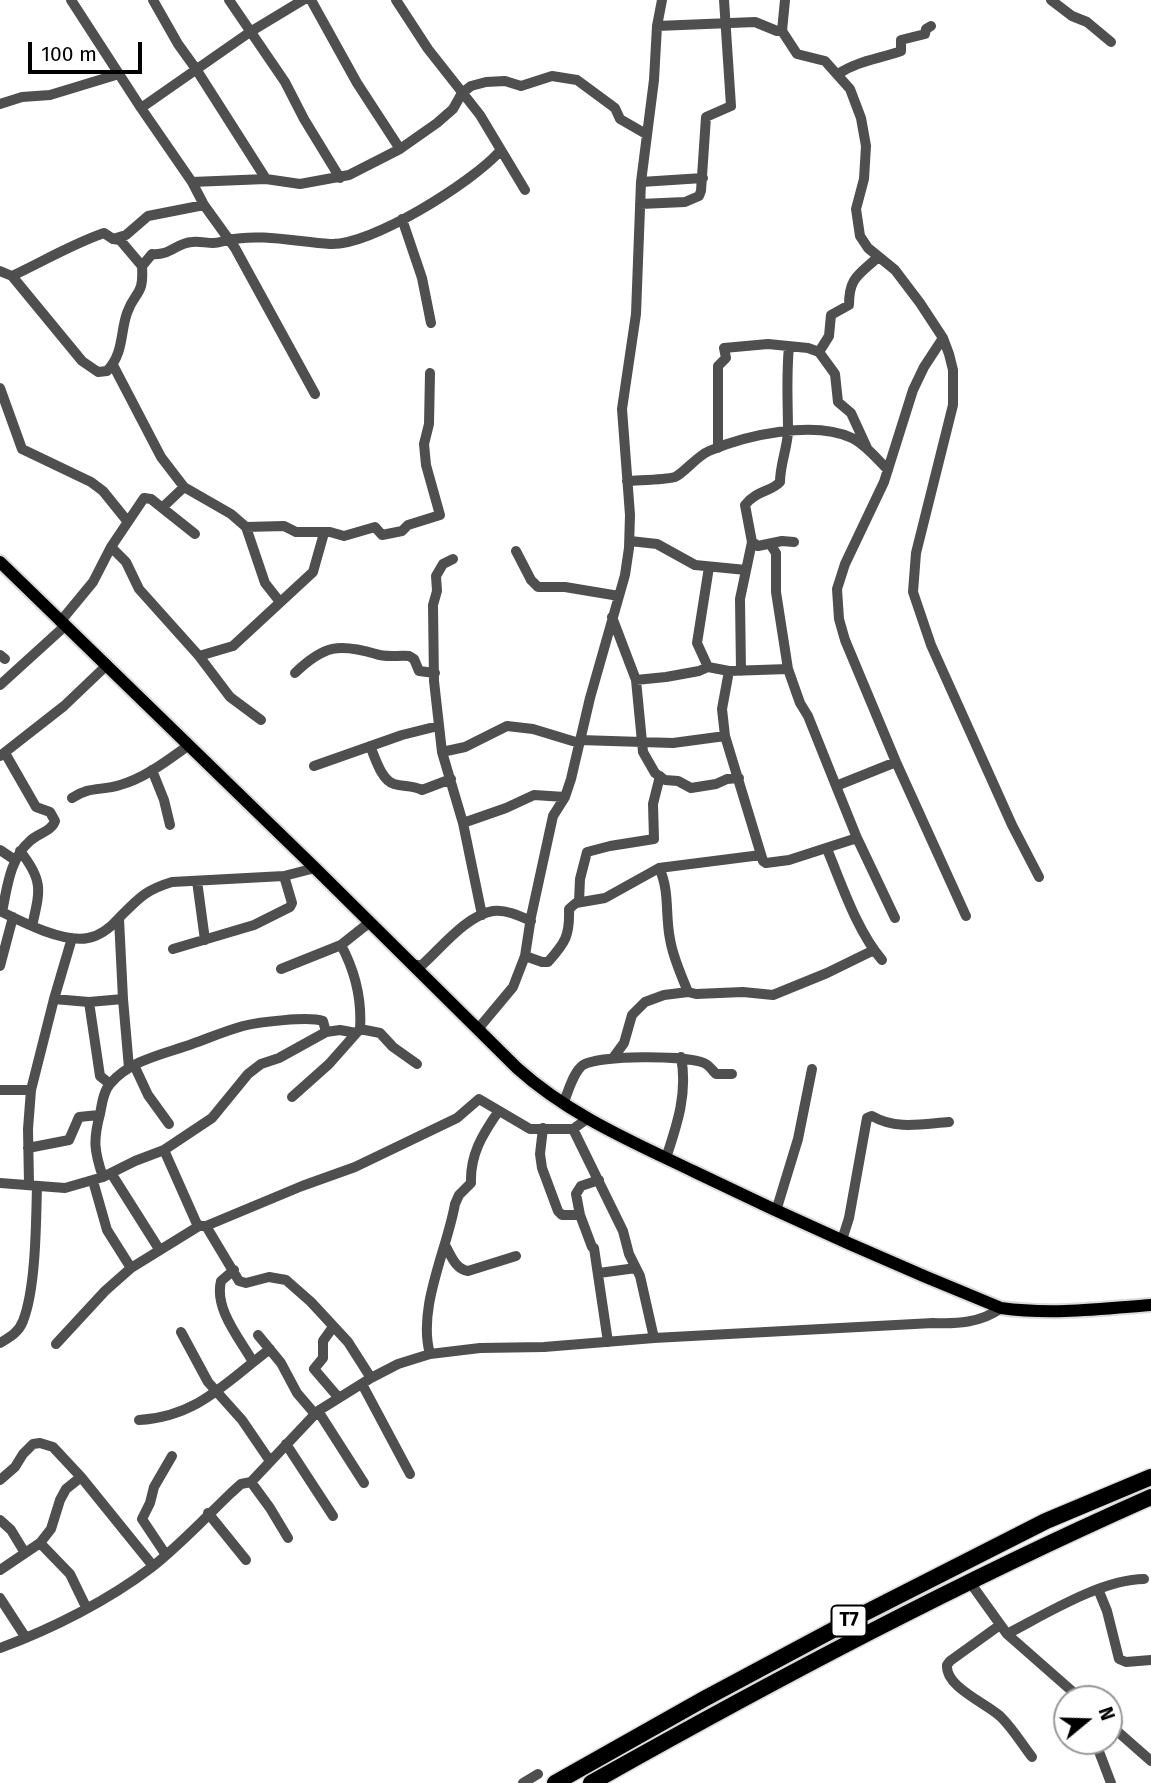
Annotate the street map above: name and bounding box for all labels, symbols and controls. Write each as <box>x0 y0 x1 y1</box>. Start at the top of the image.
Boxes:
scale bar <box>32 28 145 72</box>
text: 100 m <box>41 41 97 67</box>
road number: T7 <box>832 1606 866 1637</box>
north arrow <box>1053 1685 1123 1755</box>
text: N <box>1094 1704 1119 1723</box>

